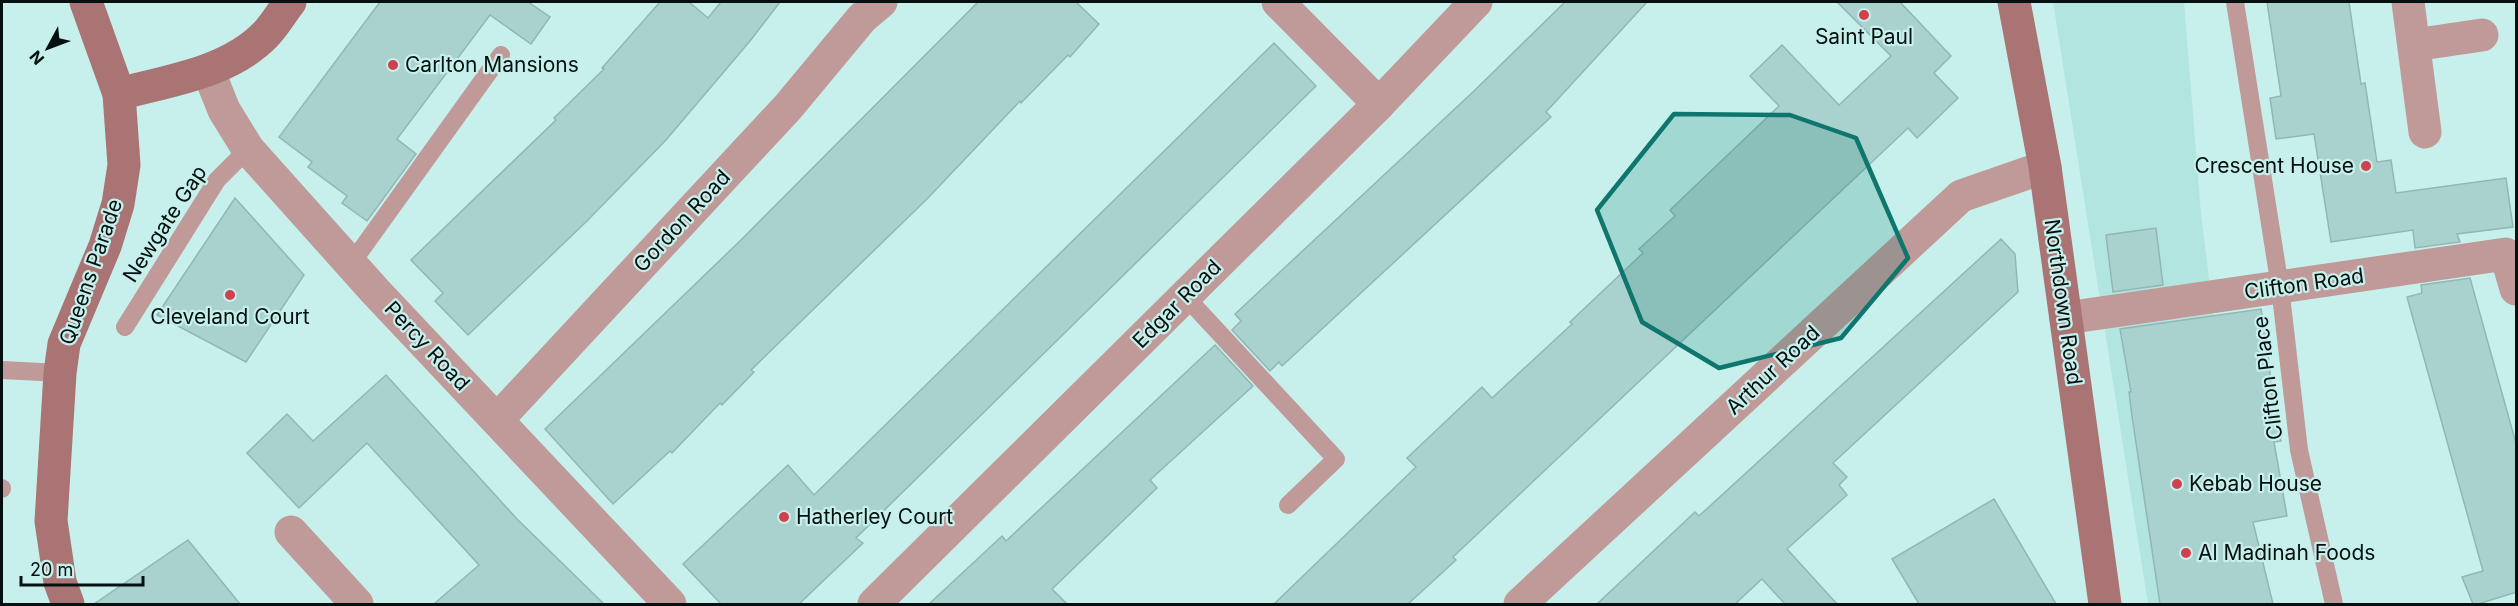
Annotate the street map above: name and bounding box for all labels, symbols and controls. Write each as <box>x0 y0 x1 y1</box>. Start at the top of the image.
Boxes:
marker: Saint Paul <box>1857 8 1871 22</box>
north arrow <box>18 18 78 78</box>
place label: Saint Paul <box>1815 24 1913 49</box>
text: N <box>25 47 48 69</box>
place label: Carlton Mansions <box>405 52 579 77</box>
marker: Carlton Mansions <box>386 58 400 72</box>
place label: Crescent House <box>2194 153 2354 178</box>
marker: Crescent House <box>2359 159 2373 173</box>
street label: Newgate Gap <box>118 161 212 287</box>
street label: Gordon Road <box>628 165 735 277</box>
street label: Queens Parade <box>54 196 127 348</box>
street label: Northdown Road <box>2039 217 2088 386</box>
street label: Edgar Road <box>1127 254 1226 353</box>
street label: Clifton Road <box>2242 263 2365 304</box>
marker: Cleveland Court <box>223 288 237 302</box>
street label: Percy Road <box>380 296 475 396</box>
place label: Cleveland Court <box>150 304 310 329</box>
street label: Clifton Place <box>2248 315 2288 441</box>
street label: Arthur Road <box>1721 320 1825 419</box>
place label: Kebab House <box>2189 471 2322 496</box>
marker: Kebab House <box>2170 477 2184 491</box>
place label: Hatherley Court <box>796 504 953 529</box>
marker: Hatherley Court <box>777 510 791 524</box>
place label: Al Madinah Foods <box>2198 540 2375 565</box>
marker: Al Madinah Foods <box>2179 546 2193 560</box>
scale bar <box>21 549 142 587</box>
text: 20 m <box>30 559 73 580</box>

